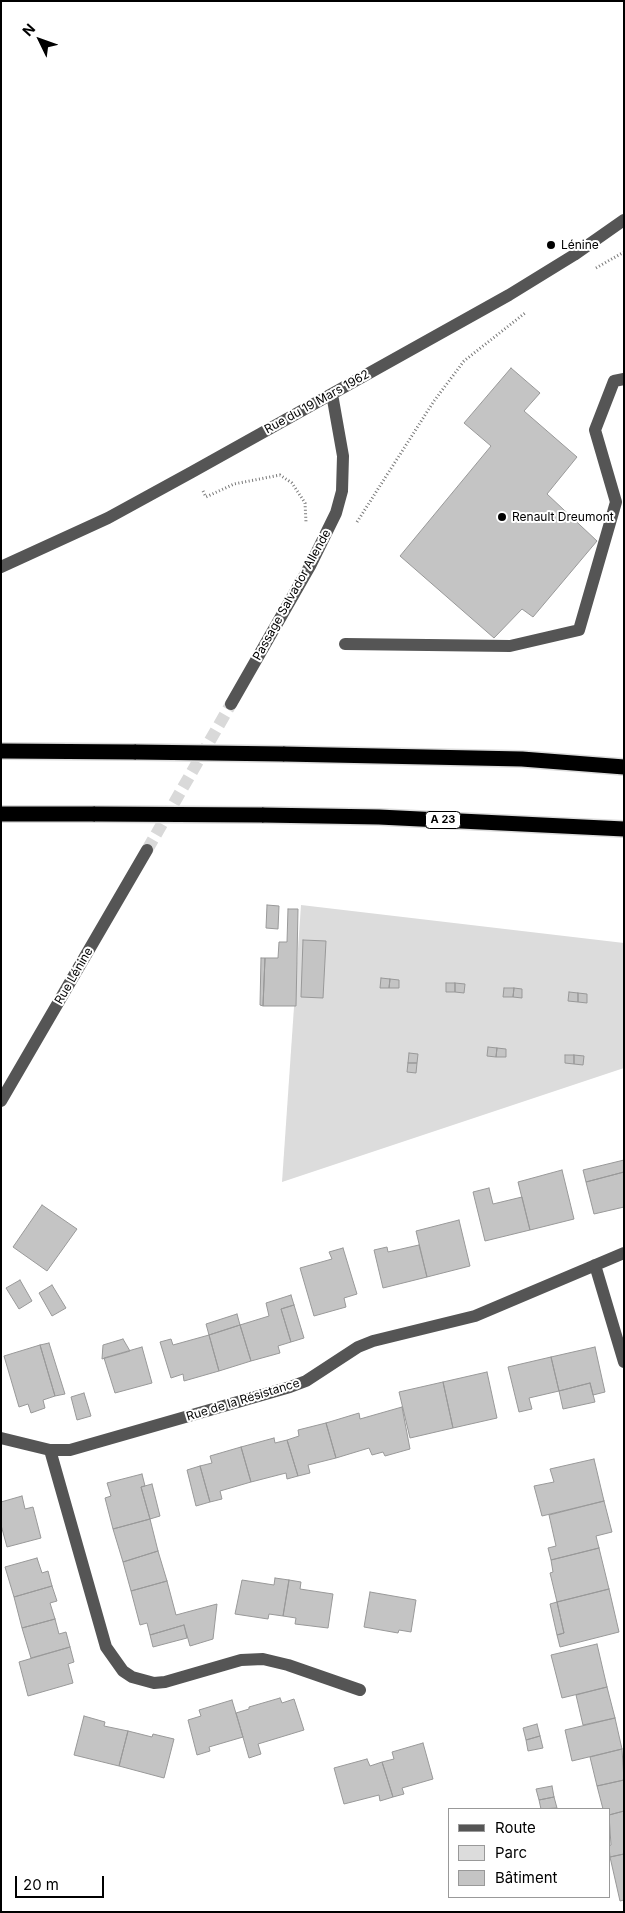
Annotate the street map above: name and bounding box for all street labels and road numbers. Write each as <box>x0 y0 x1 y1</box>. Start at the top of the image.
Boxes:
street label: Rue du 19 Mars 1962 <box>262 367 372 437</box>
street label: Passage Salvador Allende <box>250 527 334 663</box>
road number: A 23 <box>426 812 460 828</box>
street label: Rue Lénine <box>52 945 96 1007</box>
street label: Rue de la Résistance <box>185 1376 301 1424</box>

